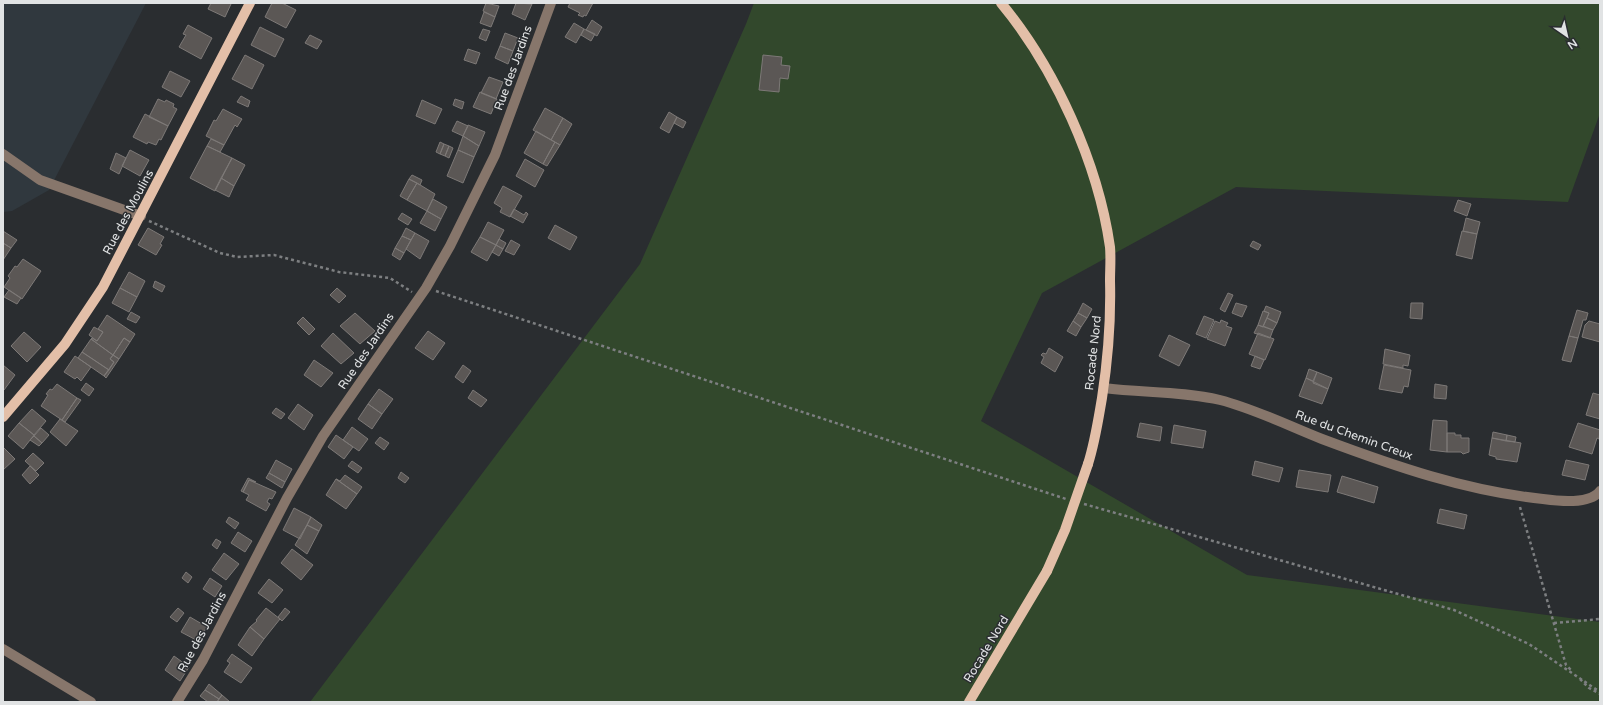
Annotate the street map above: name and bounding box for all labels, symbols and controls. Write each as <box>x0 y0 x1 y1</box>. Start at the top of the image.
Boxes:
north arrow <box>1547 16 1587 56</box>
street label: Rue des Jardins <box>491 23 535 112</box>
text: N <box>1565 36 1580 52</box>
street label: Rue des Moulins <box>100 167 156 257</box>
street label: Rue des Jardins <box>335 310 397 392</box>
street label: Rocade Nord <box>1082 315 1104 391</box>
street label: Rue du Chemin Creux <box>1293 407 1415 463</box>
street label: Rue des Jardins <box>175 589 229 675</box>
street label: Rocade Nord <box>961 613 1011 685</box>

